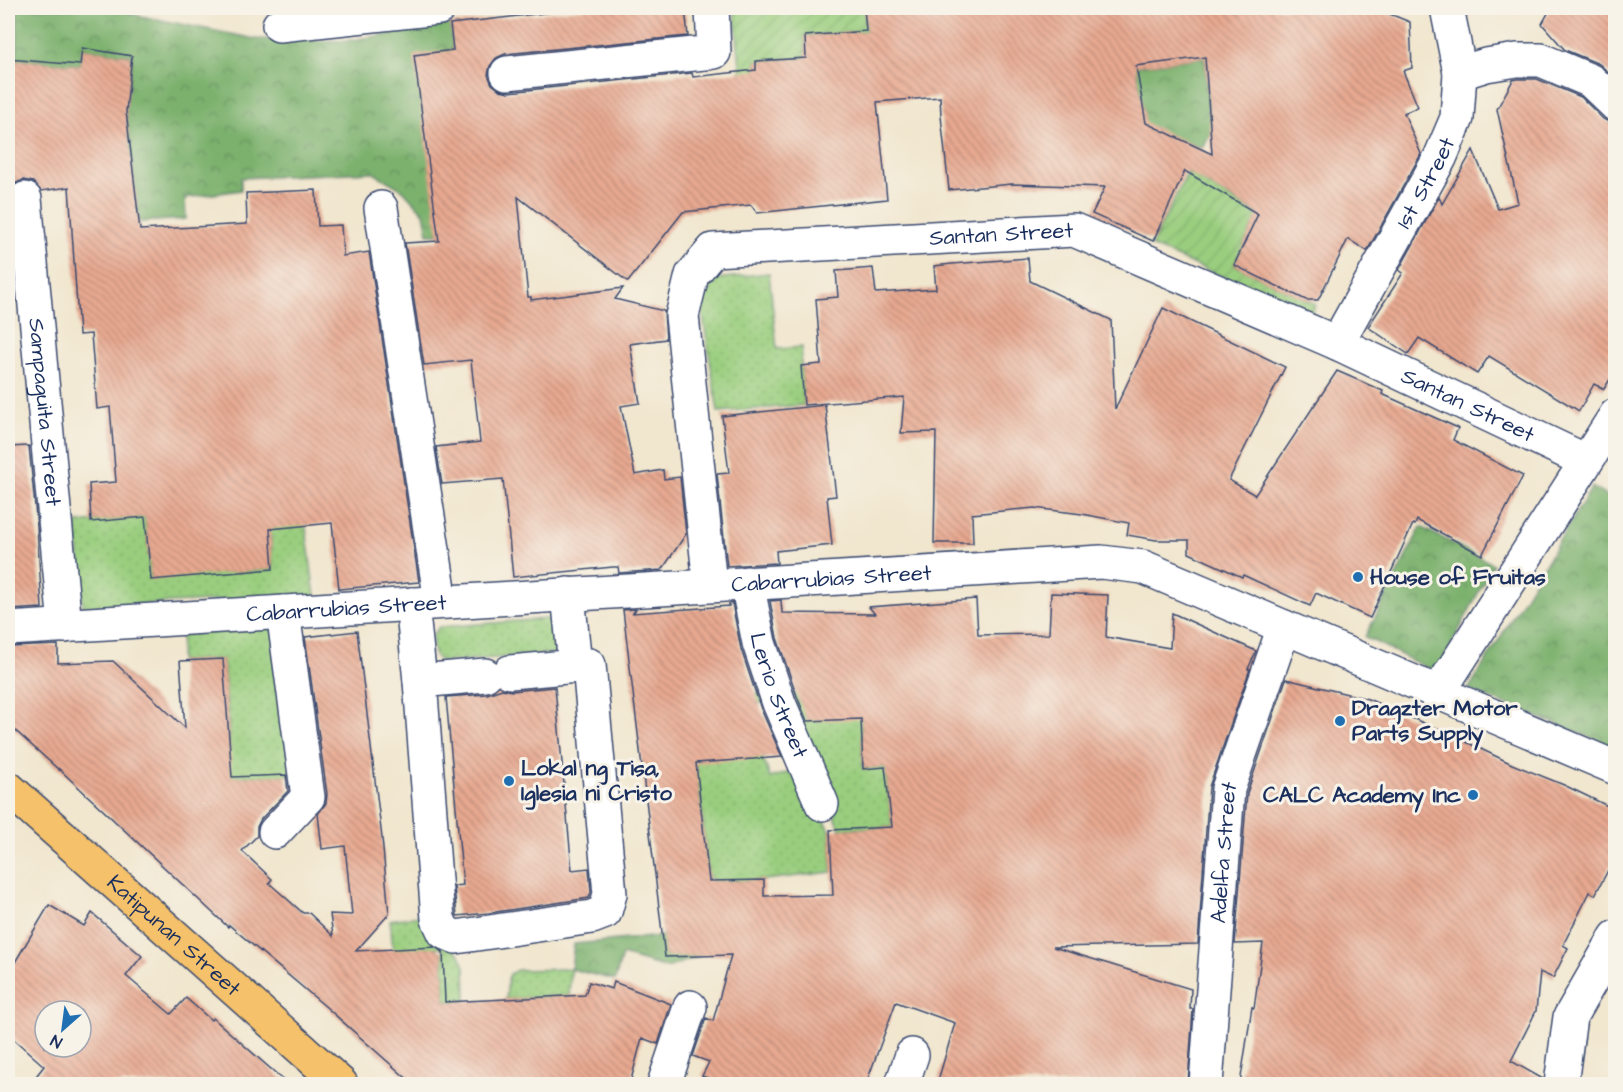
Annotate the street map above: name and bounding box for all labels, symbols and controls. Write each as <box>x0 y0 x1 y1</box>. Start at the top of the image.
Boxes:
street label: 1st Street <box>1388 133 1463 234</box>
street label: Santan Street <box>928 215 1074 253</box>
street label: Sampaguita Street <box>21 317 69 507</box>
street label: Santan Street <box>1396 360 1540 450</box>
street label: Cabarrubias Street <box>730 557 933 600</box>
place label: House of Fruitas <box>1370 562 1546 593</box>
marker: House of Fruitas <box>1351 570 1365 584</box>
street label: Cabarrubias Street <box>245 587 447 630</box>
street label: Lerio Street <box>742 630 816 763</box>
place label: Dragzter Motor Parts Supply <box>1352 693 1518 751</box>
marker: Dragzter Motor Parts Supply <box>1333 714 1347 728</box>
place label: Lokal ng Tisa, Iglesia ni Cristo <box>521 753 673 810</box>
marker: Lokal ng Tisa, Iglesia ni Cristo <box>502 774 516 788</box>
street label: Adelfa Street <box>1203 777 1245 924</box>
place label: CALC Academy Inc <box>1263 780 1461 813</box>
marker: CALC Academy Inc <box>1466 788 1480 802</box>
street label: Katipunan Street <box>100 867 248 1004</box>
north arrow <box>33 999 93 1059</box>
text: N <box>47 1029 66 1053</box>

